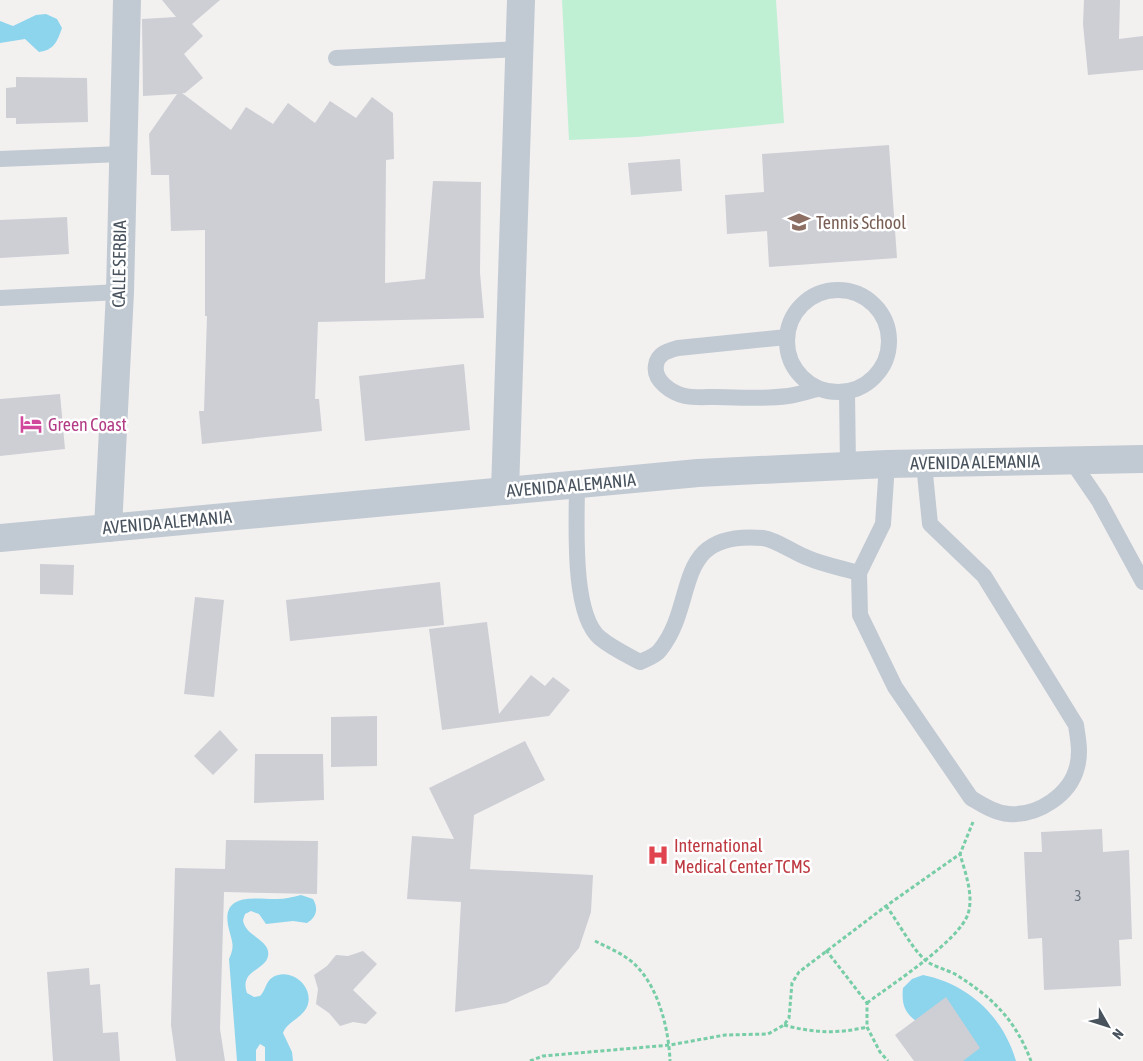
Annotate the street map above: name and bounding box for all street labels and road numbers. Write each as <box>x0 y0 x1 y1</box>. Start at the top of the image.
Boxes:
street label: CALLE SERBIA <box>108 220 130 308</box>
street label: AVENIDA ALEMANIA <box>910 450 1040 474</box>
street label: AVENIDA ALEMANIA <box>505 469 637 501</box>
street label: AVENIDA ALEMANIA <box>101 506 233 538</box>

